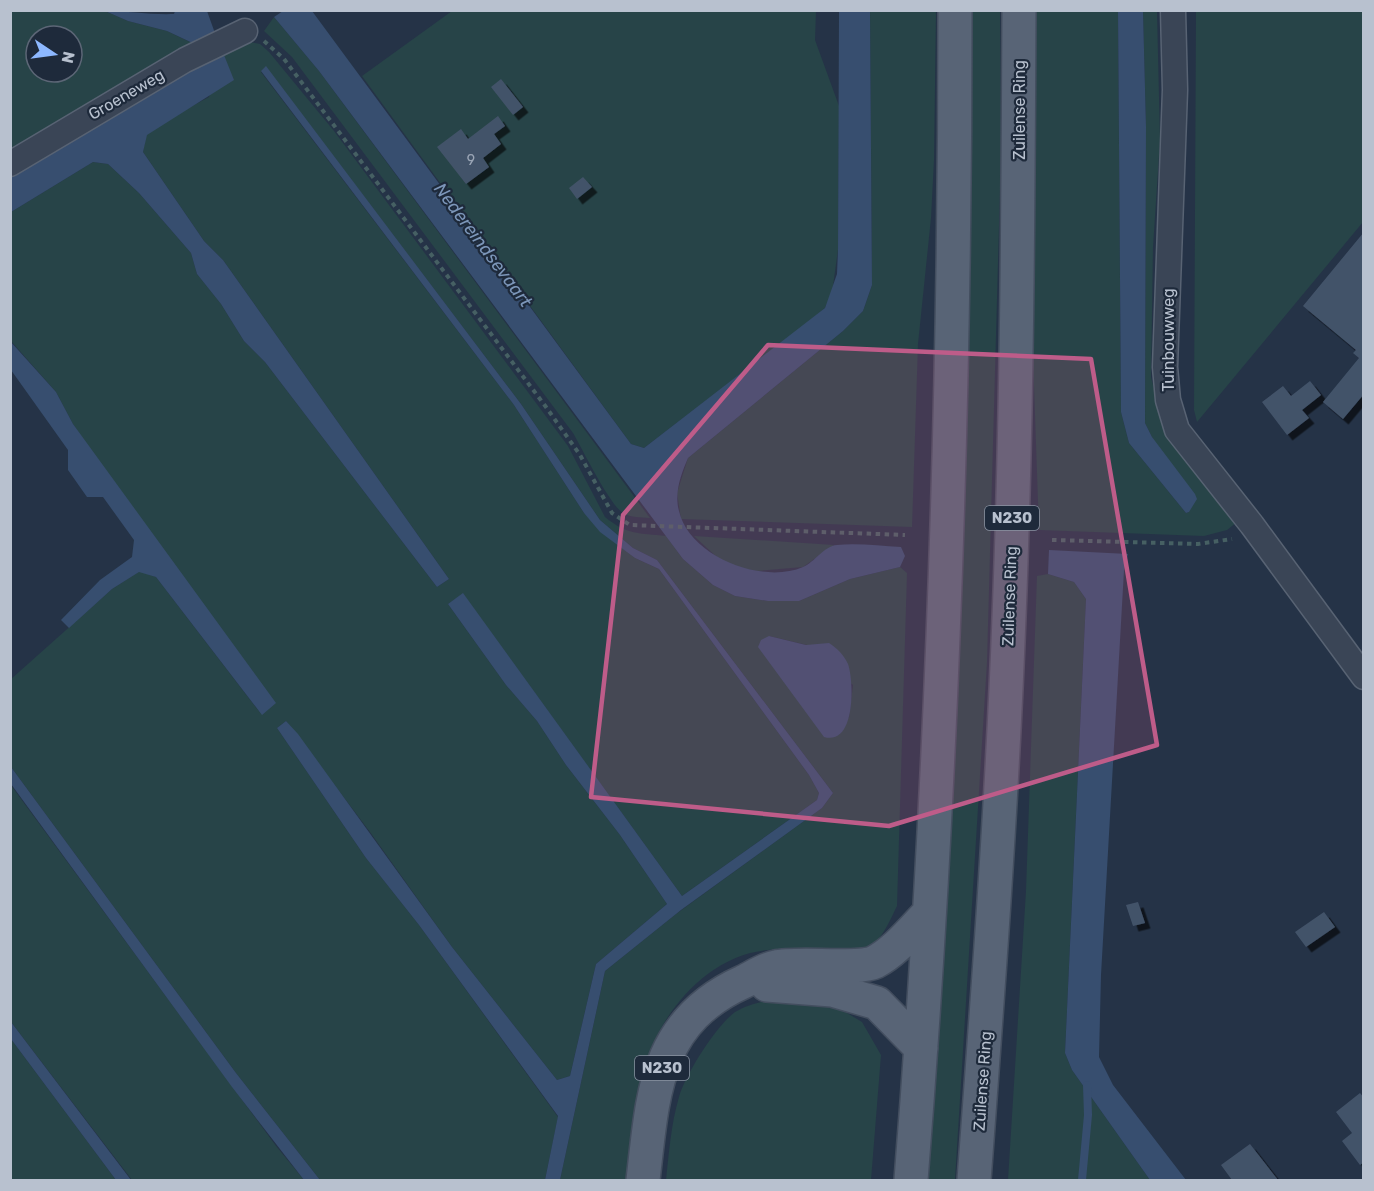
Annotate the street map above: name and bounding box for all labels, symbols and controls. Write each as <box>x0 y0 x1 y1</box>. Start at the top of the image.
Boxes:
north arrow <box>24 24 84 84</box>
text: N <box>58 50 79 65</box>
street label: Zuilense Ring <box>1010 60 1029 160</box>
street label: Groeneweg <box>85 65 168 124</box>
house number: 9 <box>467 152 475 169</box>
water label: Nedereindsevaart <box>429 179 537 312</box>
street label: Tuinbouwweg <box>1159 288 1178 392</box>
road number: N230 <box>985 506 1039 530</box>
street label: Zuilense Ring <box>998 546 1021 646</box>
street label: Zuilense Ring <box>970 1030 995 1132</box>
road number: N230 <box>635 1056 689 1080</box>

